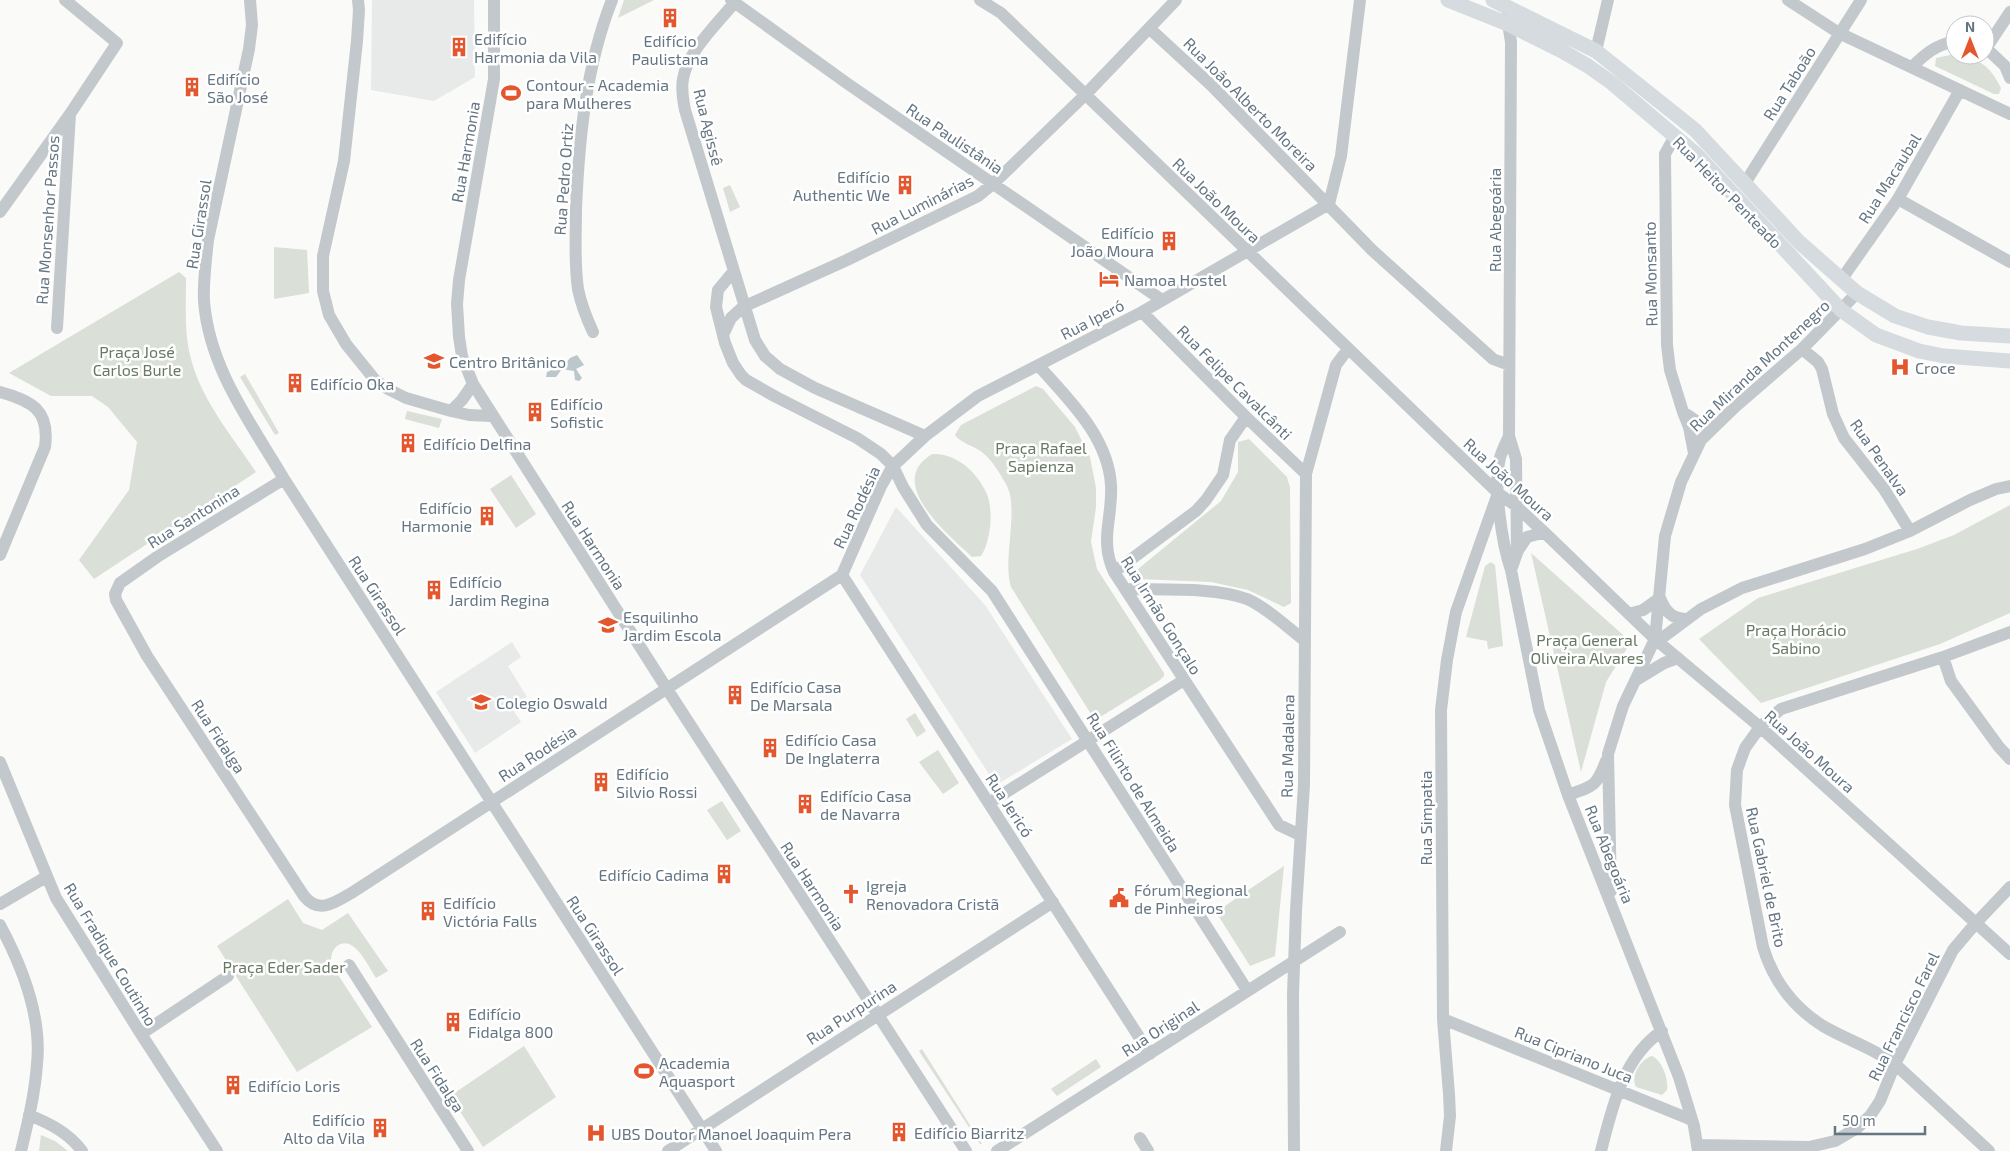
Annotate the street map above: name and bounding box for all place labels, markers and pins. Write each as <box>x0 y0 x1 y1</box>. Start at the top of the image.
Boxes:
building icon: Edifício Paulistana <box>659 7 681 29</box>
place label: Edifício Harmonia da Vila <box>474 29 597 66</box>
place label: Edifício Paulistana <box>631 31 709 68</box>
building icon: Edifício Harmonia da Vila <box>448 36 470 58</box>
place label: Edifício São José <box>207 69 268 106</box>
place label: Contour - Academia para Mulheres <box>526 75 669 112</box>
building icon: Edifício São José <box>181 76 203 98</box>
sports icon: Contour - Academia para Mulheres <box>500 82 522 104</box>
place label: Edifício Authentic We <box>793 167 890 204</box>
building icon: Edifício Authentic We <box>894 174 916 196</box>
place label: Edifício João Moura <box>1071 223 1154 260</box>
building icon: Edifício João Moura <box>1158 230 1180 252</box>
hotel icon: Namoa Hostel <box>1098 268 1120 290</box>
place label: Namoa Hostel <box>1124 270 1227 289</box>
school or university icon: Centro Britânico <box>423 350 445 372</box>
place label: Centro Britânico <box>449 352 566 371</box>
hospital icon: Croce <box>1889 356 1911 378</box>
place label: Croce <box>1915 358 1956 377</box>
building icon: Edifício Oka <box>284 372 306 394</box>
place label: Edifício Oka <box>310 374 394 393</box>
place label: Edifício Sofistic <box>550 394 604 431</box>
building icon: Edifício Sofistic <box>524 401 546 423</box>
building icon: Edifício Delfina <box>397 432 419 454</box>
place label: Edifício Delfina <box>423 434 531 453</box>
place label: Edifício Harmonie <box>401 498 472 535</box>
building icon: Edifício Harmonie <box>476 505 498 527</box>
place label: Edifício Jardim Regina <box>449 572 550 609</box>
building icon: Edifício Jardim Regina <box>423 579 445 601</box>
place label: Esquilinho Jardim Escola <box>623 607 722 644</box>
school or university icon: Esquilinho Jardim Escola <box>597 614 619 636</box>
place label: Edifício Casa De Marsala <box>750 677 841 714</box>
building icon: Edifício Casa De Marsala <box>724 684 746 706</box>
school or university icon: Colegio Oswald <box>470 691 492 713</box>
place label: Colegio Oswald <box>496 693 608 712</box>
place label: Edifício Casa De Inglaterra <box>785 730 880 767</box>
building icon: Edifício Casa De Inglaterra <box>759 737 781 759</box>
place label: Edifício Silvio Rossi <box>616 764 698 801</box>
building icon: Edifício Silvio Rossi <box>590 771 612 793</box>
place label: Edifício Casa de Navarra <box>820 786 911 823</box>
building icon: Edifício Casa de Navarra <box>794 793 816 815</box>
building icon: Edifício Cadima <box>713 863 735 885</box>
place label: Edifício Cadima <box>599 865 709 884</box>
place label: Igreja Renovadora Cristã <box>866 876 999 913</box>
place label: Fórum Regional de Pinheiros <box>1134 880 1248 917</box>
church icon: Igreja Renovadora Cristã <box>840 883 862 905</box>
public building icon: Fórum Regional de Pinheiros <box>1108 887 1130 909</box>
place label: Edifício Victória Falls <box>443 893 537 930</box>
building icon: Edifício Victória Falls <box>417 900 439 922</box>
place label: Edifício Fidalga 800 <box>468 1004 554 1041</box>
building icon: Edifício Fidalga 800 <box>442 1011 464 1033</box>
place label: Academia Aquasport <box>659 1053 735 1090</box>
sports icon: Academia Aquasport <box>633 1060 655 1082</box>
building icon: Edifício Loris <box>222 1074 244 1096</box>
place label: Edifício Loris <box>248 1076 340 1095</box>
place label: Edifício Alto da Vila <box>283 1110 365 1147</box>
building icon: Edifício Alto da Vila <box>369 1117 391 1139</box>
building icon: Edifício Biarritz <box>888 1121 910 1143</box>
hospital icon: UBS Doutor Manoel Joaquim Pera <box>585 1122 607 1144</box>
place label: Edifício Biarritz <box>914 1123 1024 1142</box>
place label: UBS Doutor Manoel Joaquim Pera <box>611 1124 851 1143</box>

